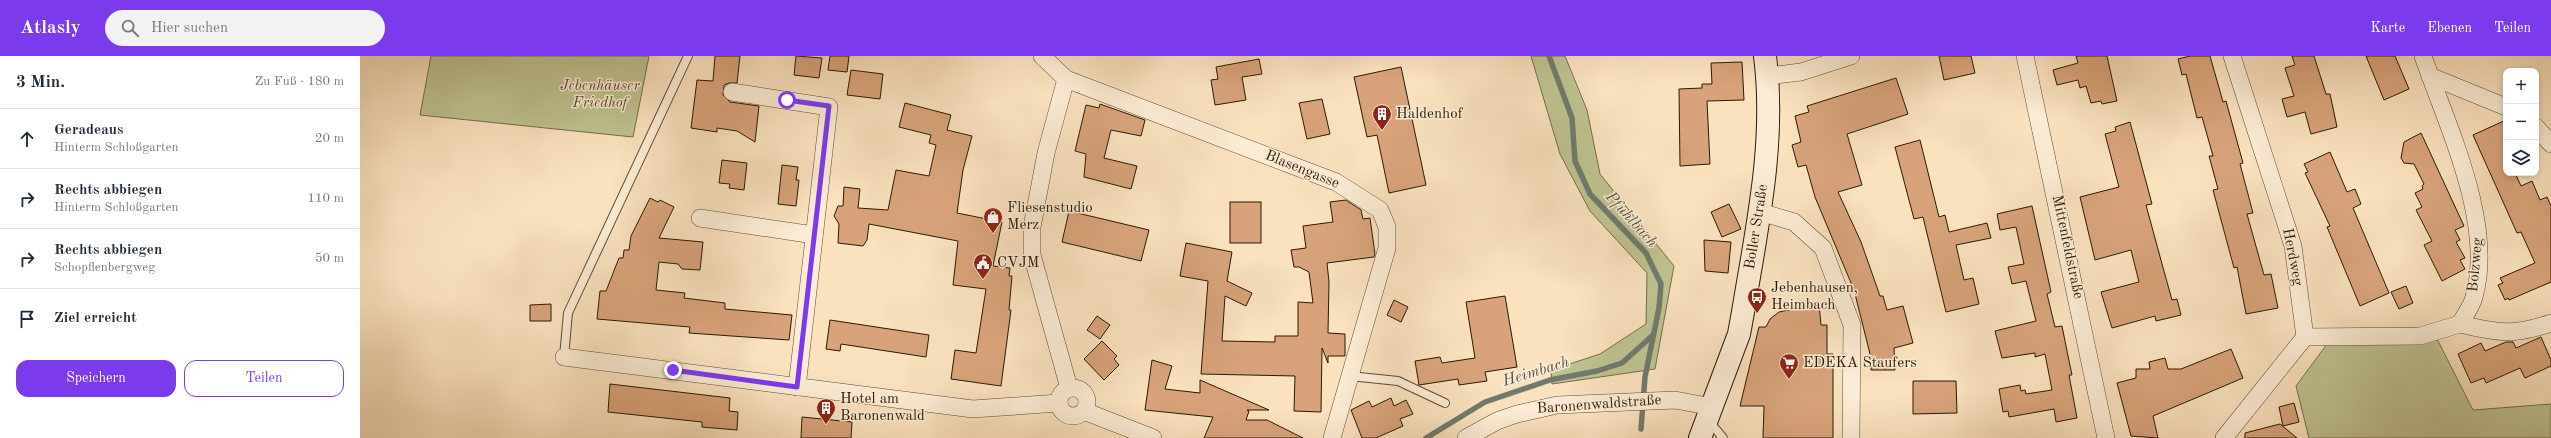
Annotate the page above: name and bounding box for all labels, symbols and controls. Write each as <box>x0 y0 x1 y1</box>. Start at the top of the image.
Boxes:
search box <box>105 10 385 46</box>
icon: search <box>119 17 141 39</box>
text: Atlasly <box>20 19 81 38</box>
text: Hier suchen <box>151 21 228 36</box>
text: Karte <box>2371 21 2405 35</box>
text: Ebenen <box>2427 21 2472 35</box>
text: Teilen <box>2494 21 2531 35</box>
map controls <box>2503 68 2539 176</box>
button: + <box>2503 68 2539 104</box>
text: 3 Min. <box>16 74 65 91</box>
text: Zu Fuß · 180 m <box>255 75 344 88</box>
park label: Jebenhäuser Friedhof <box>560 79 640 111</box>
route start <box>778 91 796 109</box>
building icon: Haldenhof <box>1371 103 1393 131</box>
button: − <box>2503 104 2539 140</box>
place label: Haldenhof <box>1396 107 1464 122</box>
text: Geradeaus <box>54 123 123 138</box>
icon: ahead <box>16 128 38 150</box>
text: 20 m <box>315 132 344 145</box>
button: layers <box>2503 140 2539 176</box>
text: Hinterm Schloßgarten <box>54 141 179 154</box>
street label: Blasengasse <box>1263 148 1341 192</box>
text: Rechts abbiegen <box>54 183 162 198</box>
street label: Boller Straße <box>1743 183 1771 271</box>
icon: right <box>16 188 38 210</box>
water label: Pfuhlbach <box>1601 188 1660 251</box>
text: 110 m <box>307 192 344 205</box>
street label: Mittenfeldstraße <box>2049 194 2085 300</box>
text: Hinterm Schloßgarten <box>54 201 179 214</box>
place label: Fliesenstudio Merz <box>1007 201 1093 233</box>
shop icon: Fliesenstudio Merz <box>982 206 1004 234</box>
street label: Herdweg <box>2279 227 2305 287</box>
street label: Bolzweg <box>2466 237 2486 293</box>
text: Rechts abbiegen <box>54 243 162 258</box>
icon: right <box>16 248 38 270</box>
text: 50 m <box>315 252 344 265</box>
public building icon: CVJM <box>972 252 994 280</box>
place label: CVJM <box>997 256 1039 271</box>
text: Schopflenbergweg <box>54 261 155 274</box>
place label: Jebenhausen, Heimbach <box>1771 281 1858 313</box>
bus stop icon: Jebenhausen, Heimbach <box>1746 286 1768 314</box>
icon: arrive <box>16 308 38 330</box>
text: Ziel erreicht <box>54 311 137 326</box>
supermarket icon: EDEKA Staufers <box>1778 352 1800 380</box>
water label: Heimbach <box>1500 354 1571 390</box>
place label: EDEKA Staufers <box>1803 356 1917 371</box>
button: Speichern <box>16 360 176 397</box>
button: Teilen <box>184 360 344 397</box>
route end <box>664 361 682 379</box>
place label: Hotel am Baronenwald <box>840 392 925 424</box>
street label: Baronenwaldstraße <box>1536 393 1662 417</box>
building icon: Hotel am Baronenwald <box>815 397 837 425</box>

